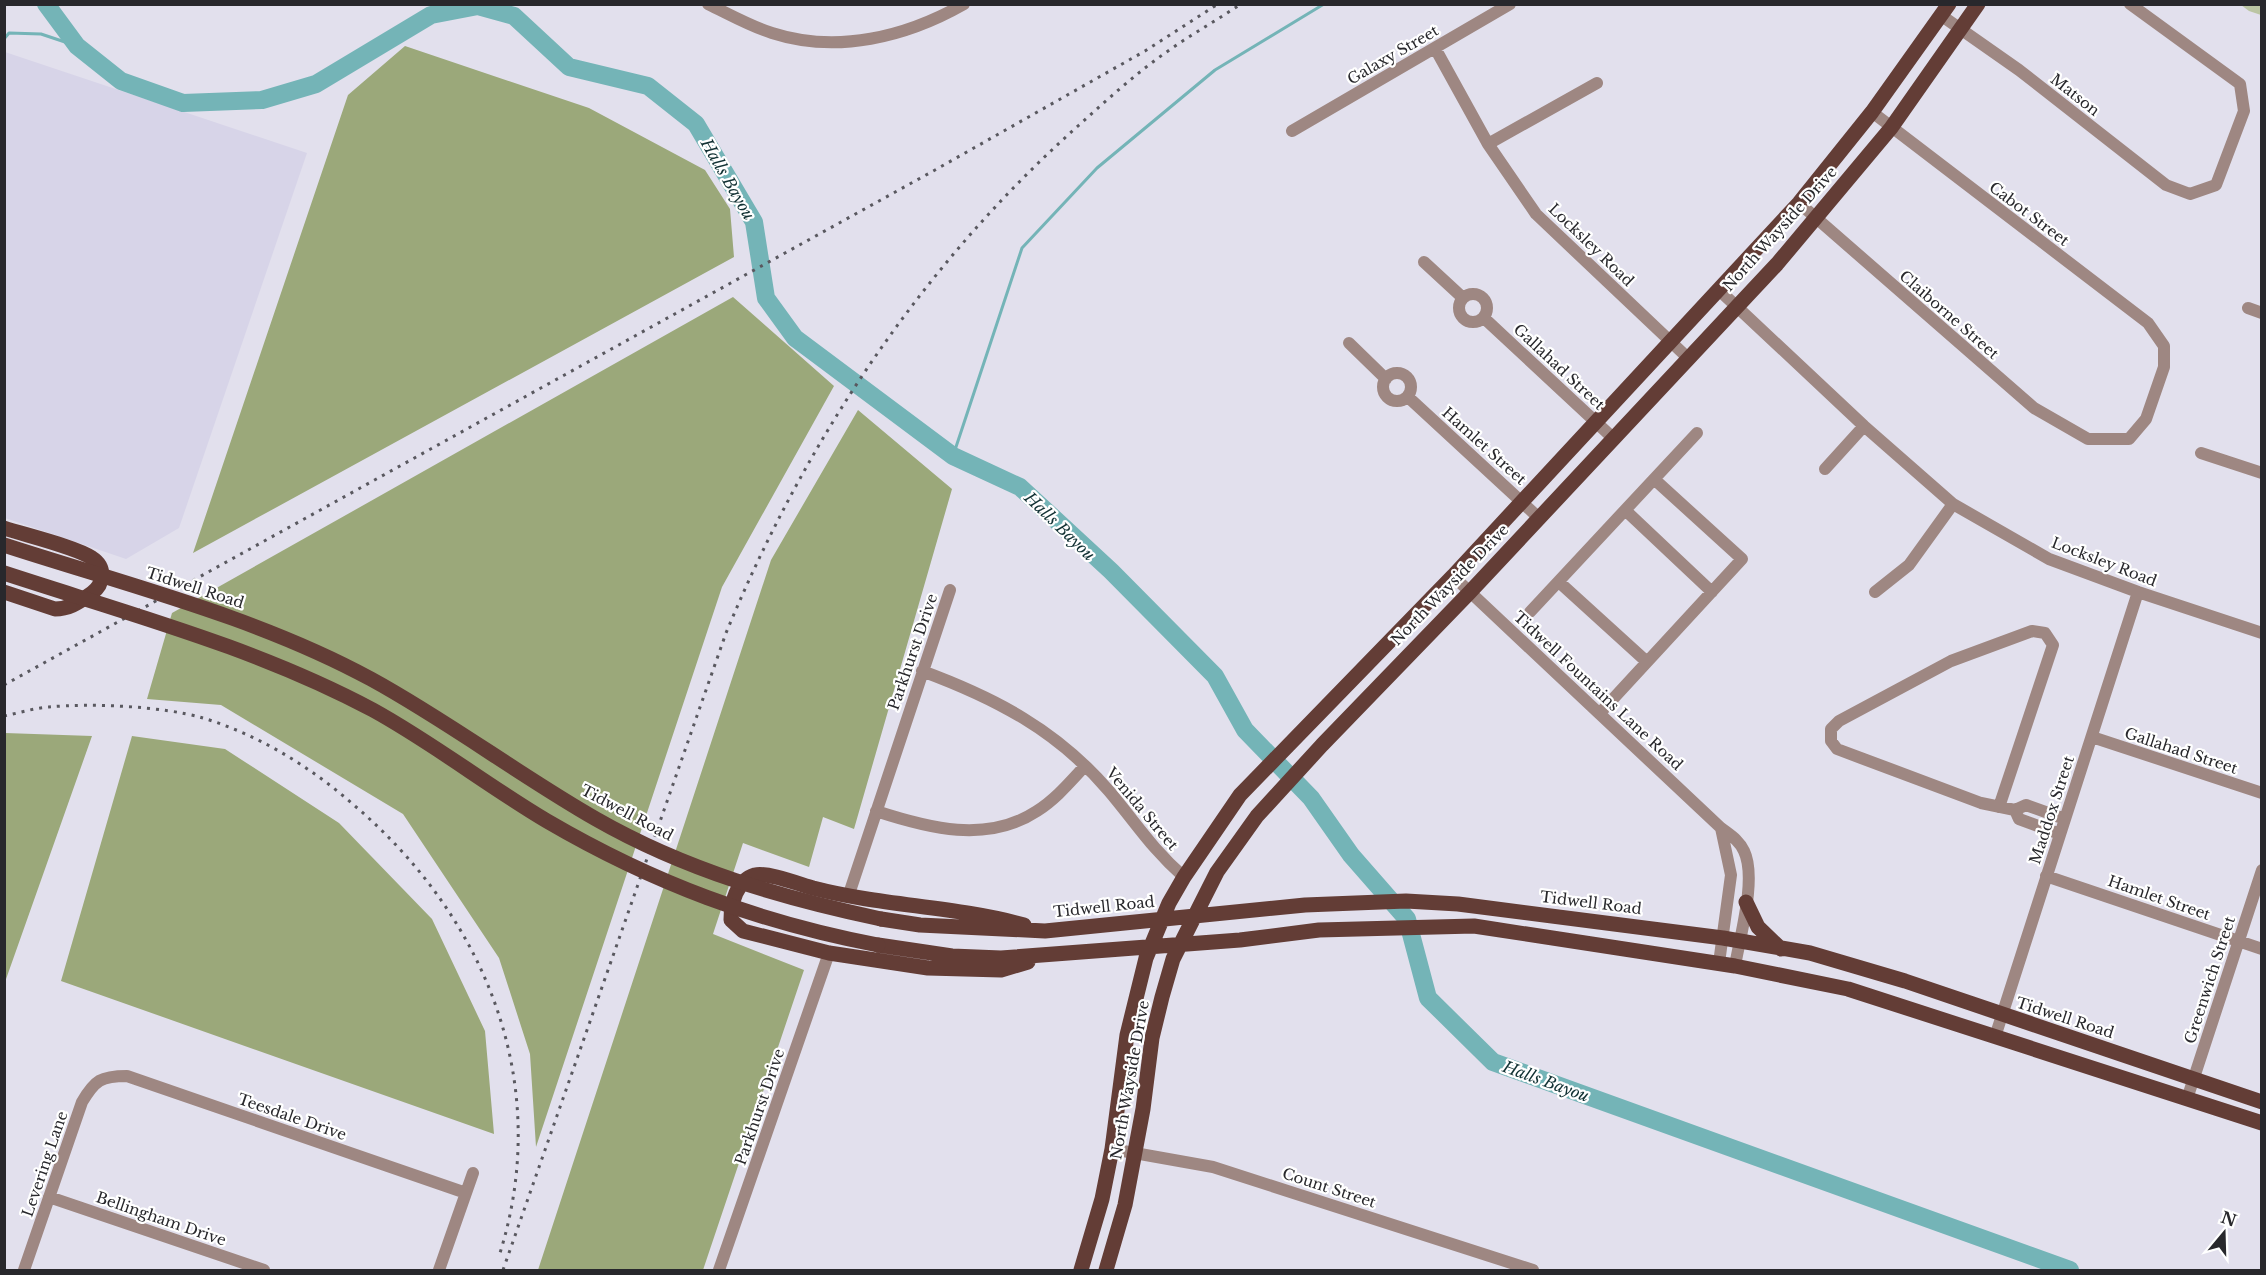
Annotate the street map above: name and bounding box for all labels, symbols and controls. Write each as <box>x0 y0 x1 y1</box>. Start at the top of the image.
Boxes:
street label: Galaxy Street <box>1344 21 1442 88</box>
street label: Matson <box>2047 69 2104 120</box>
water label: Halls Bayou <box>696 134 759 223</box>
street label: North Wayside Drive <box>1719 162 1841 295</box>
street label: Cabot Street <box>1986 177 2073 250</box>
street label: Locksley Road <box>1545 199 1638 290</box>
street label: Claiborne Street <box>1896 266 2003 363</box>
street label: Gallahad Street <box>1510 320 1609 414</box>
street label: Hamlet Street <box>1438 403 1531 489</box>
water label: Halls Bayou <box>1020 487 1099 565</box>
street label: North Wayside Drive <box>1387 520 1512 649</box>
street label: Locksley Road <box>2049 533 2160 590</box>
street label: Tidwell Road <box>144 563 247 612</box>
street label: Parkhurst Drive <box>884 591 941 713</box>
street label: Tidwell Fountains Lane Road <box>1510 607 1687 774</box>
street label: Gallahad Street <box>2122 723 2240 778</box>
street label: Maddox Street <box>2025 753 2078 866</box>
street label: Venida Street <box>1102 763 1183 854</box>
street label: Tidwell Road <box>578 780 677 845</box>
street label: Hamlet Street <box>2106 871 2213 924</box>
street label: Tidwell Road <box>1539 887 1643 918</box>
street label: Tidwell Road <box>1052 892 1156 921</box>
street label: Greenwich Street <box>2180 913 2239 1046</box>
street label: Tidwell Road <box>2014 993 2117 1042</box>
street label: North Wayside Drive <box>1106 999 1153 1161</box>
street label: Parkhurst Drive <box>731 1046 788 1168</box>
water label: Halls Bayou <box>1499 1056 1592 1106</box>
street label: Teesdale Drive <box>235 1089 349 1144</box>
street label: Levering Lane <box>18 1108 72 1219</box>
street label: Count Street <box>1280 1163 1379 1212</box>
street label: Bellingham Drive <box>94 1187 229 1250</box>
north arrow <box>2194 1203 2254 1263</box>
text: N <box>2219 1207 2239 1231</box>

